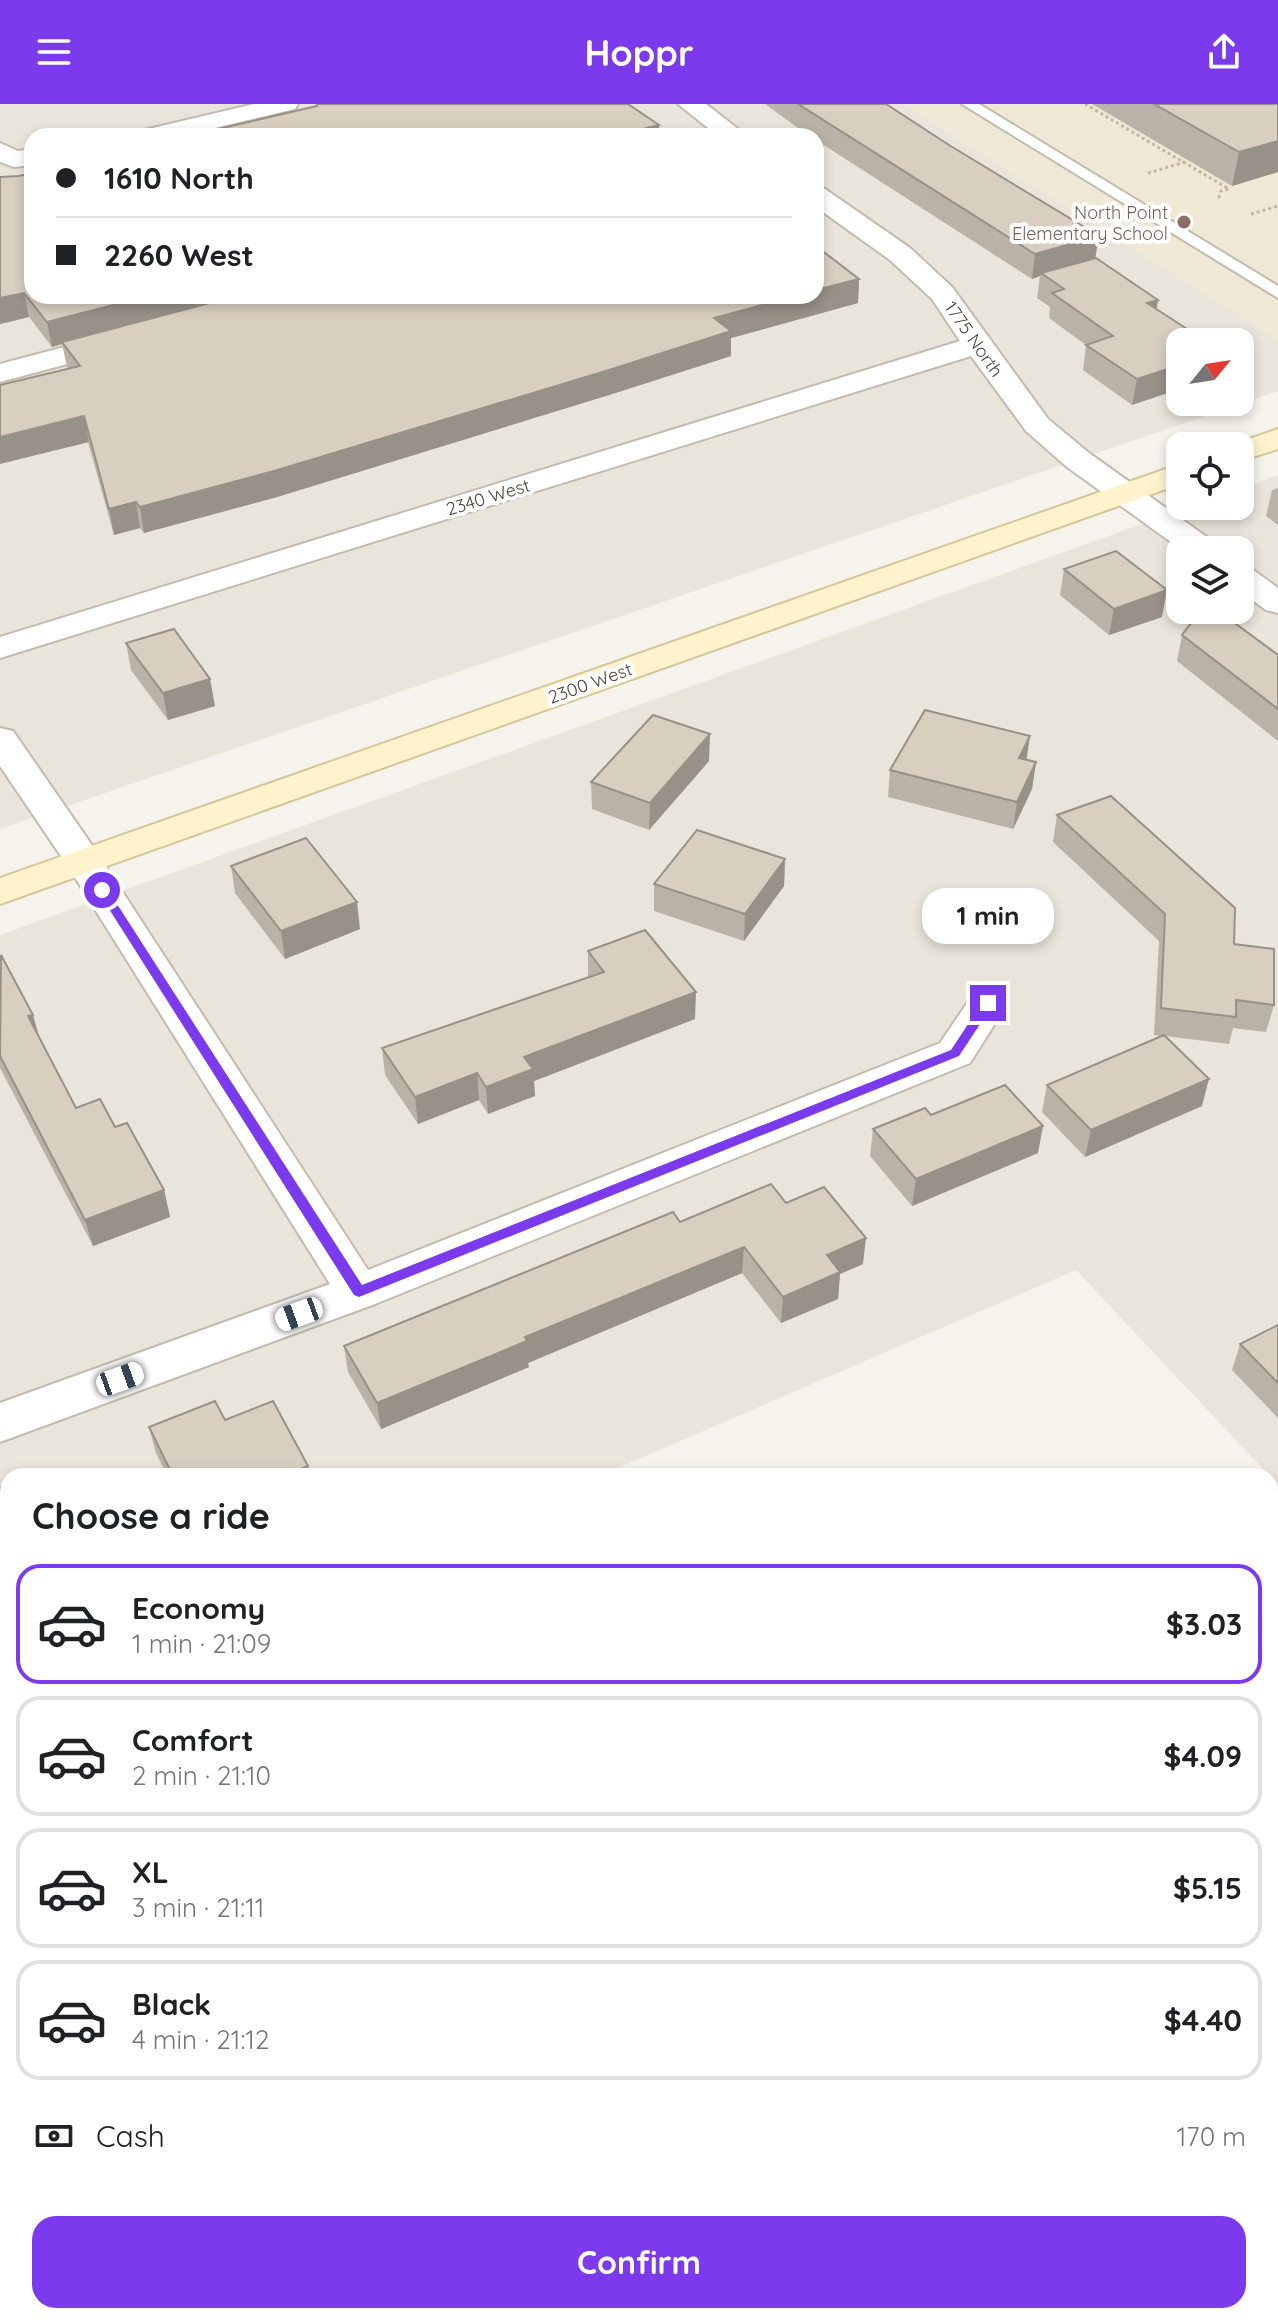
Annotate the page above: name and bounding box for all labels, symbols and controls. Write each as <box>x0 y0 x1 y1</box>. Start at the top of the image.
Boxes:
icon: menu <box>32 30 76 74</box>
text: Hoppr <box>584 30 694 75</box>
icon: share <box>1202 30 1246 74</box>
text: 1610 North <box>104 159 254 197</box>
place label: North Point Elementary School <box>1012 201 1168 245</box>
marker: North Point Elementary School <box>1175 213 1193 231</box>
text: 2260 West <box>104 236 254 274</box>
street label: 1775 North <box>940 297 1008 381</box>
north arrow <box>1166 328 1254 416</box>
map controls <box>1166 328 1254 624</box>
button: locate <box>1166 432 1254 520</box>
street label: 2340 West <box>443 473 533 521</box>
button: layers <box>1166 536 1254 624</box>
street label: 2300 West <box>545 657 635 709</box>
route start <box>84 872 120 908</box>
callout: 1 min <box>922 887 1054 943</box>
text: 1 min <box>957 899 1020 932</box>
route end <box>970 985 1006 1021</box>
car <box>272 1295 326 1333</box>
car <box>93 1360 147 1398</box>
text: Choose a ride <box>32 1493 270 1538</box>
icon: car <box>36 1588 108 1660</box>
text: Economy <box>132 1589 265 1627</box>
text: $3.03 <box>1166 1605 1242 1643</box>
text: 1 min · 21:09 <box>132 1627 271 1660</box>
icon: car <box>36 1720 108 1792</box>
text: Comfort <box>132 1721 253 1759</box>
text: $4.09 <box>1164 1737 1242 1775</box>
text: 2 min · 21:10 <box>132 1759 271 1792</box>
icon: car <box>36 1852 108 1924</box>
text: XL <box>132 1853 169 1891</box>
text: $5.15 <box>1173 1869 1242 1907</box>
text: 3 min · 21:11 <box>132 1891 264 1924</box>
icon: car <box>36 1984 108 2056</box>
text: Black <box>132 1985 211 2023</box>
text: $4.40 <box>1164 2001 1242 2039</box>
text: 4 min · 21:12 <box>132 2023 269 2056</box>
icon: cash <box>32 2114 76 2158</box>
text: Cash <box>96 2117 165 2155</box>
text: 170 m <box>1177 2120 1246 2153</box>
button: Confirm <box>32 2216 1246 2308</box>

